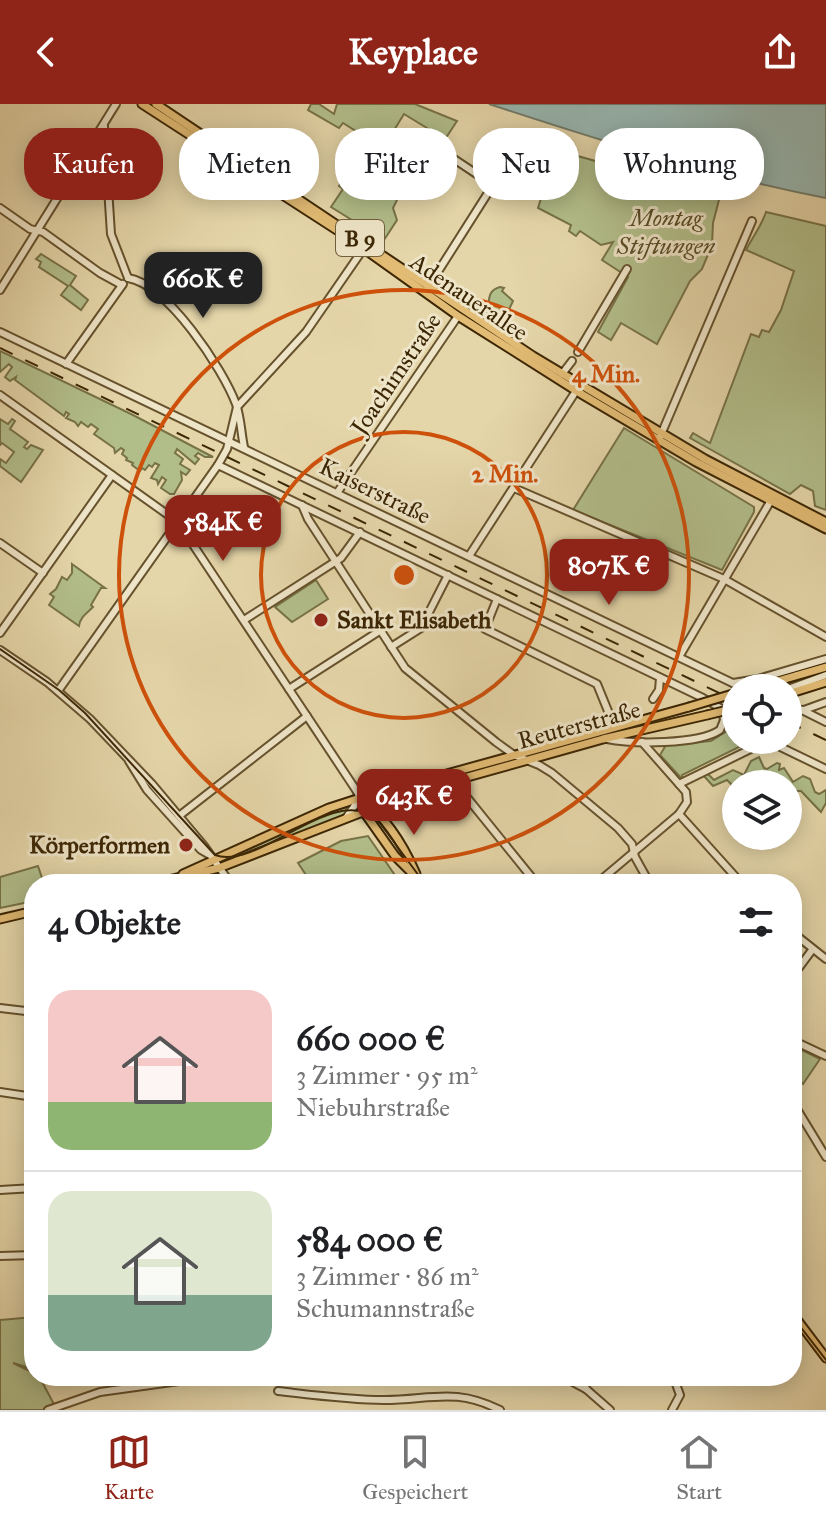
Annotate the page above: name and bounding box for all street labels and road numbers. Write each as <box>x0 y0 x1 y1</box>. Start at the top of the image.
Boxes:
road number: B 9 <box>336 220 384 256</box>
street label: Adenauerallee <box>403 246 534 347</box>
street label: Joachimstraße <box>343 307 448 443</box>
street label: Kaiserstraße <box>314 451 436 531</box>
street label: Reuterstraße <box>514 694 644 756</box>

